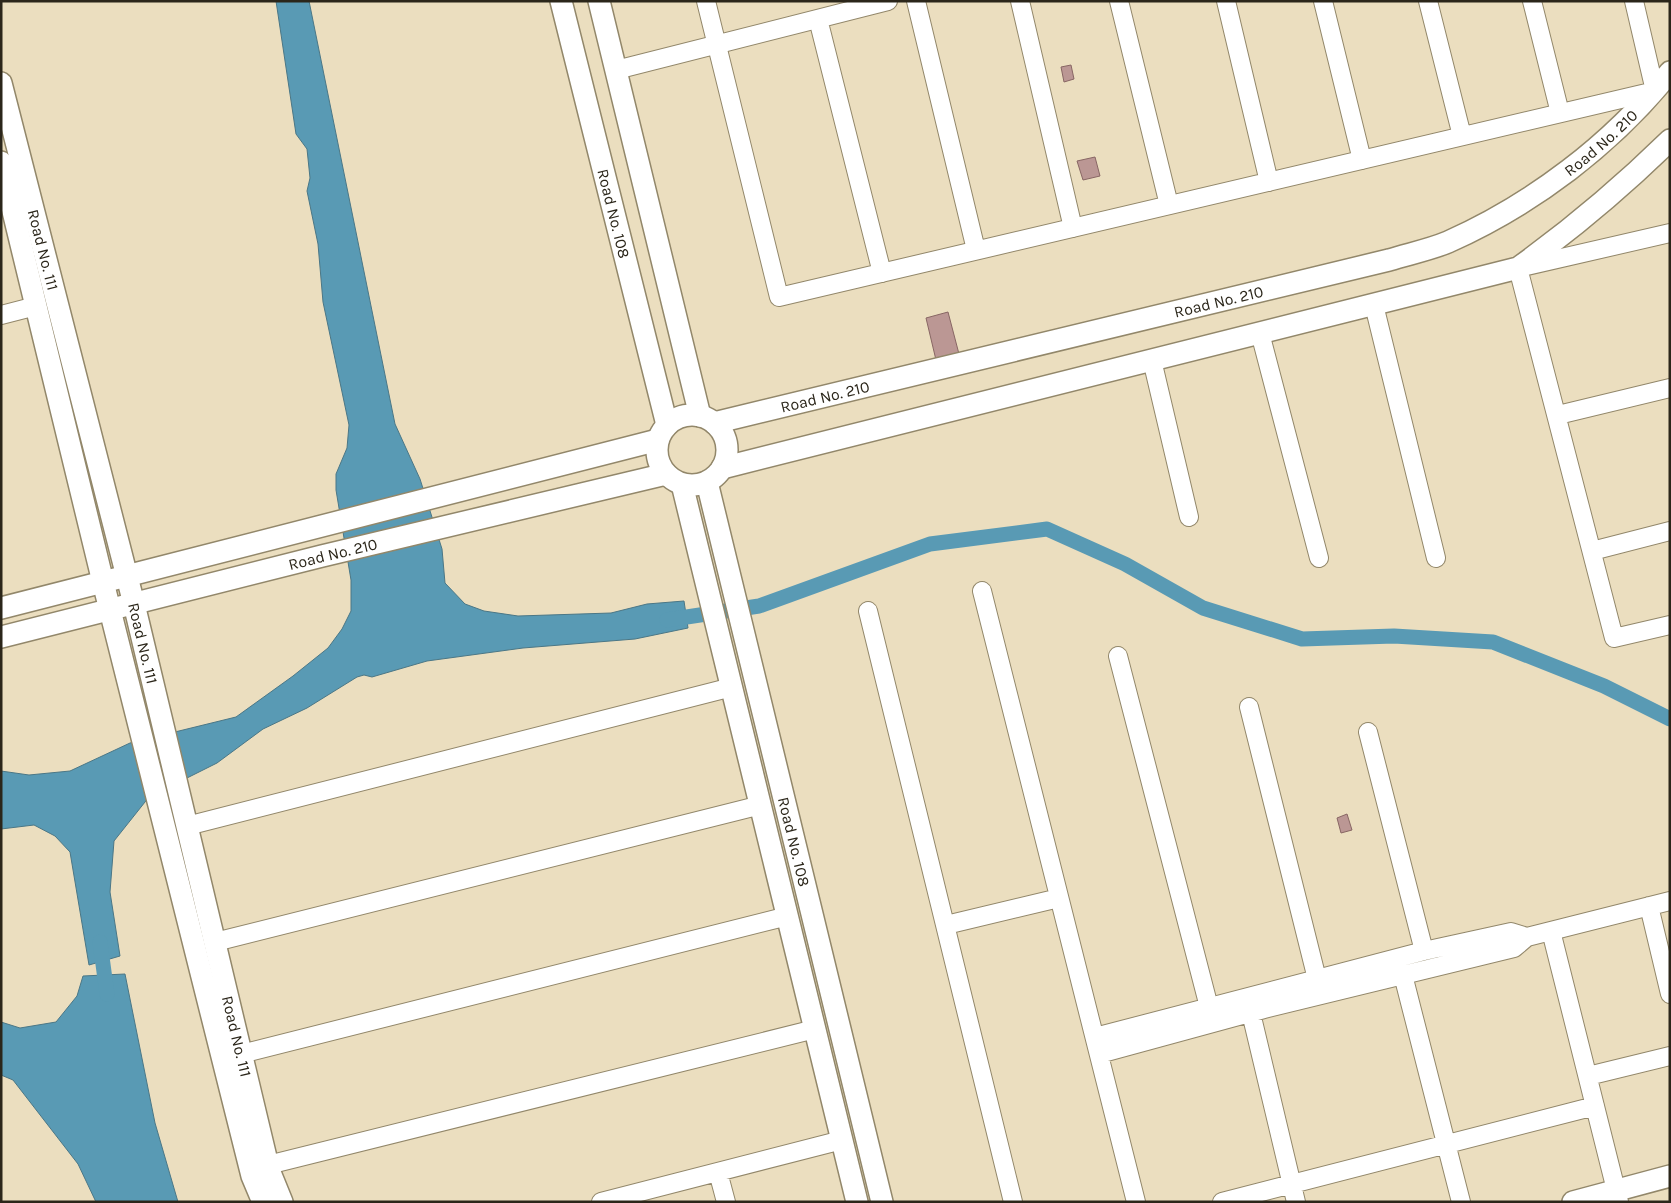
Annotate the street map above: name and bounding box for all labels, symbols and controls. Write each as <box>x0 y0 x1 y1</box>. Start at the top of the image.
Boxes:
street label: Road No. 210 <box>1560 105 1641 180</box>
street label: Road No. 108 <box>594 167 634 260</box>
street label: Road No. 111 <box>24 207 63 292</box>
street label: Road No. 210 <box>1172 281 1265 321</box>
street label: Road No. 210 <box>778 376 871 416</box>
street label: Road No. 210 <box>286 534 379 574</box>
street label: Road No. 111 <box>124 601 162 686</box>
street label: Road No. 108 <box>774 795 814 888</box>
street label: Road No. 111 <box>218 994 256 1079</box>

